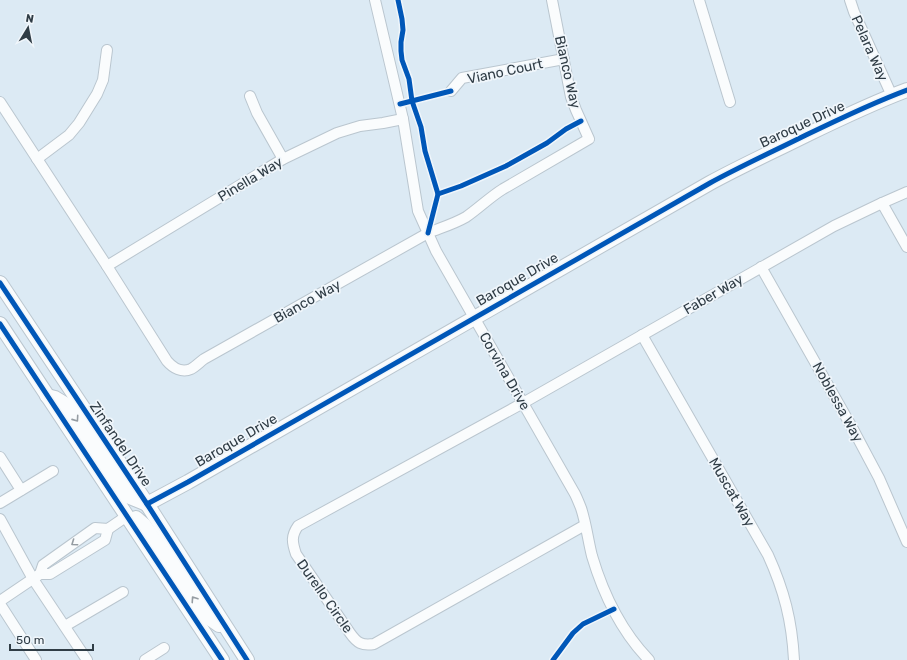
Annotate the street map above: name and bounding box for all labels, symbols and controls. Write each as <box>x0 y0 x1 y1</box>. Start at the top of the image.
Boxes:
north arrow <box>8 8 48 48</box>
text: N <box>25 12 35 26</box>
street label: Pelara Way <box>848 13 892 84</box>
street label: Bianco Way <box>551 34 584 110</box>
street label: Viano Court <box>466 55 545 88</box>
street label: Baroque Drive <box>757 97 848 152</box>
street label: Pinella Way <box>215 153 286 205</box>
street label: Baroque Drive <box>473 249 561 310</box>
street label: Faber Way <box>680 270 746 318</box>
street label: Bianco Way <box>271 276 344 327</box>
street label: Corvina Drive <box>475 329 534 413</box>
street label: Noblessa Way <box>809 359 867 445</box>
street label: Zinfandel Drive <box>86 399 155 490</box>
street label: Baroque Drive <box>192 410 280 471</box>
one-way arrow <box>71 415 78 422</box>
street label: Muscat Way <box>705 455 758 530</box>
one-way arrow <box>71 538 78 546</box>
street label: Durello Circle <box>293 556 356 637</box>
one-way arrow <box>191 596 199 603</box>
scale bar <box>10 626 93 652</box>
text: 50 m <box>16 633 44 647</box>

